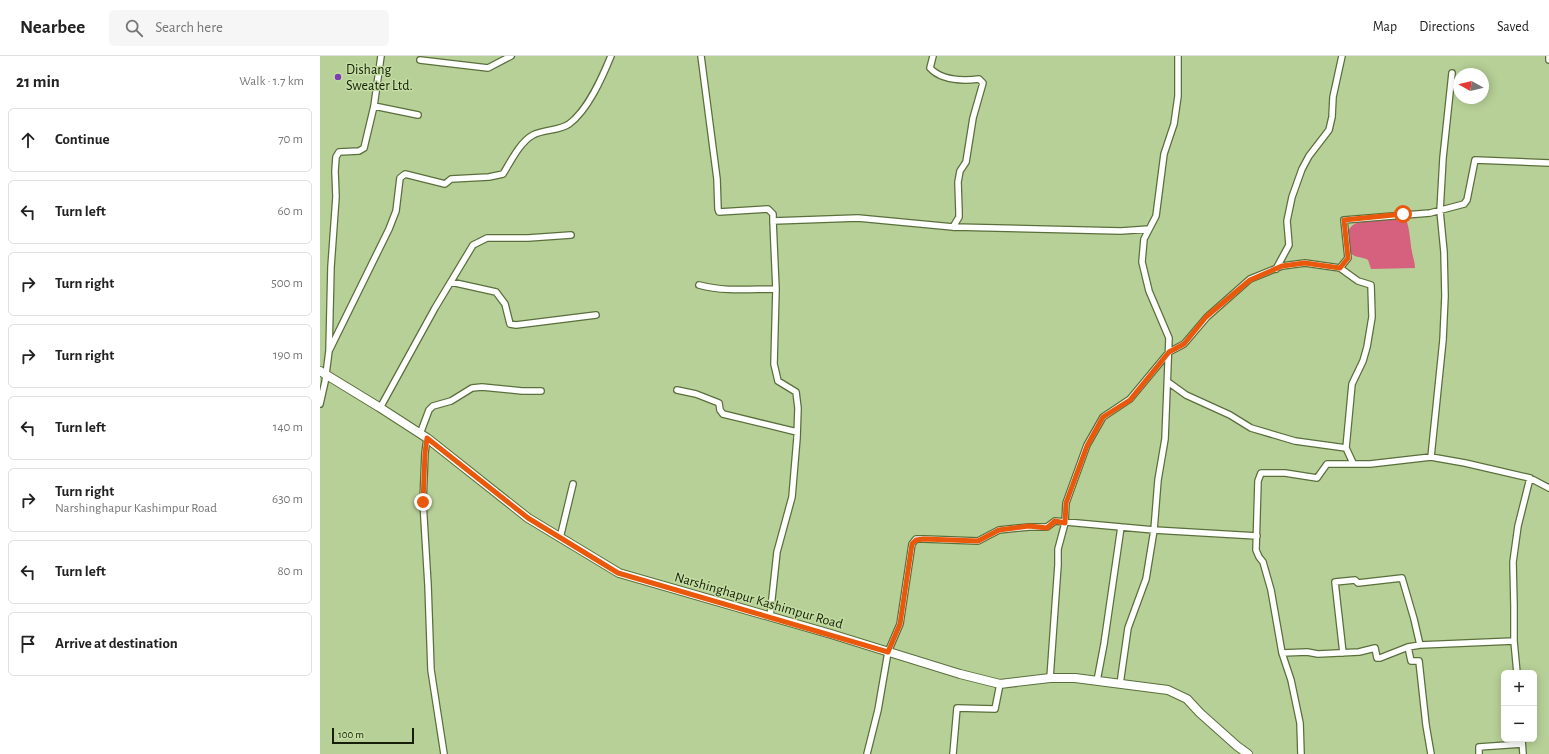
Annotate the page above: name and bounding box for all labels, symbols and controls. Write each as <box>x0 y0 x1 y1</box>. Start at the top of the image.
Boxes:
search box <box>109 10 389 46</box>
icon: search <box>123 17 145 39</box>
text: Nearbee <box>20 18 85 37</box>
text: Search here <box>155 20 223 35</box>
text: Map <box>1373 20 1397 34</box>
text: Directions <box>1419 20 1475 34</box>
text: Saved <box>1497 20 1529 34</box>
place label: Dishang Sweater Ltd. <box>346 63 413 93</box>
north arrow <box>1453 68 1489 104</box>
marker: Dishang Sweater Ltd. <box>333 72 343 82</box>
text: 21 min <box>16 73 60 90</box>
text: Walk · 1.7 km <box>239 75 304 88</box>
icon: ahead <box>17 129 39 151</box>
text: Continue <box>55 132 110 147</box>
text: 70 m <box>278 133 303 146</box>
icon: left <box>17 201 39 223</box>
text: Turn left <box>55 204 106 219</box>
text: 60 m <box>277 205 303 218</box>
route start <box>1394 205 1412 223</box>
icon: right <box>17 273 39 295</box>
text: Turn right <box>55 276 114 291</box>
text: 500 m <box>271 277 303 290</box>
icon: right <box>17 345 39 367</box>
text: Turn right <box>55 348 114 363</box>
text: 190 m <box>273 349 303 362</box>
icon: left <box>17 417 39 439</box>
text: Turn left <box>55 420 106 435</box>
text: 140 m <box>273 421 303 434</box>
text: Turn right <box>55 484 114 499</box>
icon: right <box>17 489 39 511</box>
text: 630 m <box>272 493 303 506</box>
route end <box>414 493 432 511</box>
text: Narshinghapur Kashimpur Road <box>55 502 217 515</box>
icon: left <box>17 561 39 583</box>
text: Turn left <box>55 564 106 579</box>
text: 80 m <box>277 565 303 578</box>
street label: Narshinghapur Kashimpur Road <box>673 570 845 632</box>
icon: arrive <box>17 633 39 655</box>
text: Arrive at destination <box>55 636 178 651</box>
map controls <box>1501 670 1537 742</box>
button: + <box>1501 670 1537 706</box>
button: − <box>1501 706 1537 742</box>
scale bar <box>332 726 414 745</box>
text: 100 m <box>338 729 364 740</box>

